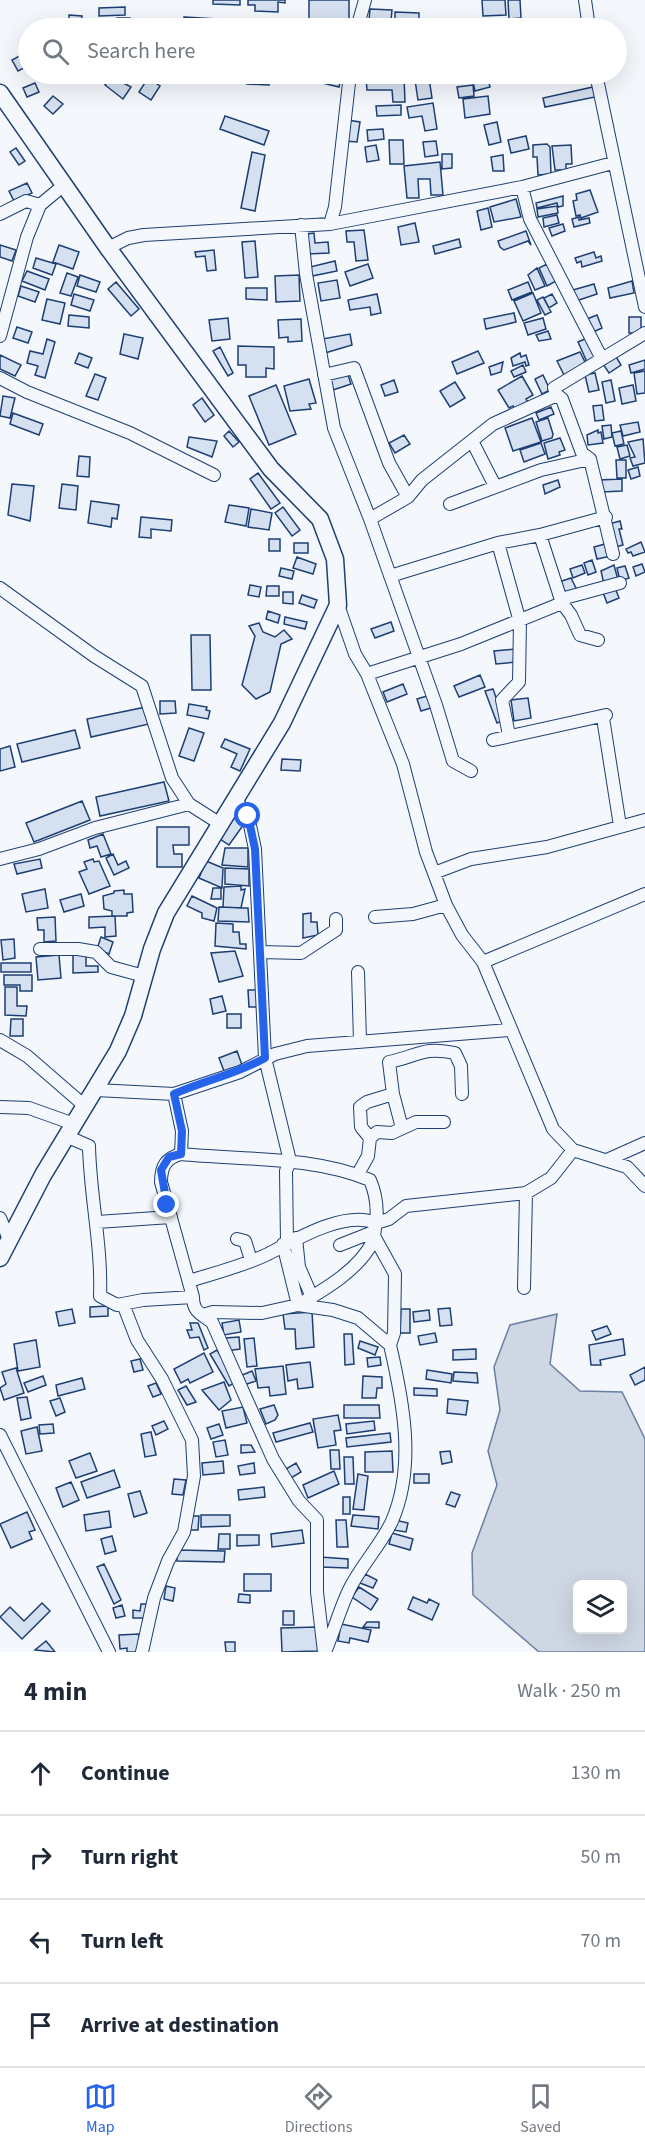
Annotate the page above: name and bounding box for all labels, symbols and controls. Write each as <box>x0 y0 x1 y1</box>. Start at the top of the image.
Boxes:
search box <box>18 18 627 84</box>
icon: search <box>39 35 72 68</box>
text: Search here <box>87 35 195 67</box>
route start <box>234 802 260 828</box>
route end <box>153 1191 179 1217</box>
map controls <box>573 1580 627 1634</box>
button: layers <box>573 1580 627 1634</box>
text: 4 min <box>24 1673 87 1710</box>
text: Walk · 250 m <box>517 1677 621 1705</box>
icon: ahead <box>24 1757 57 1790</box>
text: Continue <box>81 1757 170 1789</box>
text: 130 m <box>571 1759 621 1787</box>
icon: right <box>24 1841 57 1874</box>
text: Turn right <box>81 1841 178 1873</box>
text: 50 m <box>581 1843 621 1871</box>
icon: left <box>24 1925 57 1958</box>
text: Turn left <box>81 1925 163 1957</box>
text: 70 m <box>581 1927 621 1955</box>
icon: arrive <box>24 2009 57 2042</box>
text: Arrive at destination <box>81 2009 279 2041</box>
tab: Map <box>84 2080 117 2138</box>
tab: Directions <box>285 2080 352 2138</box>
tab: Saved <box>520 2080 561 2138</box>

